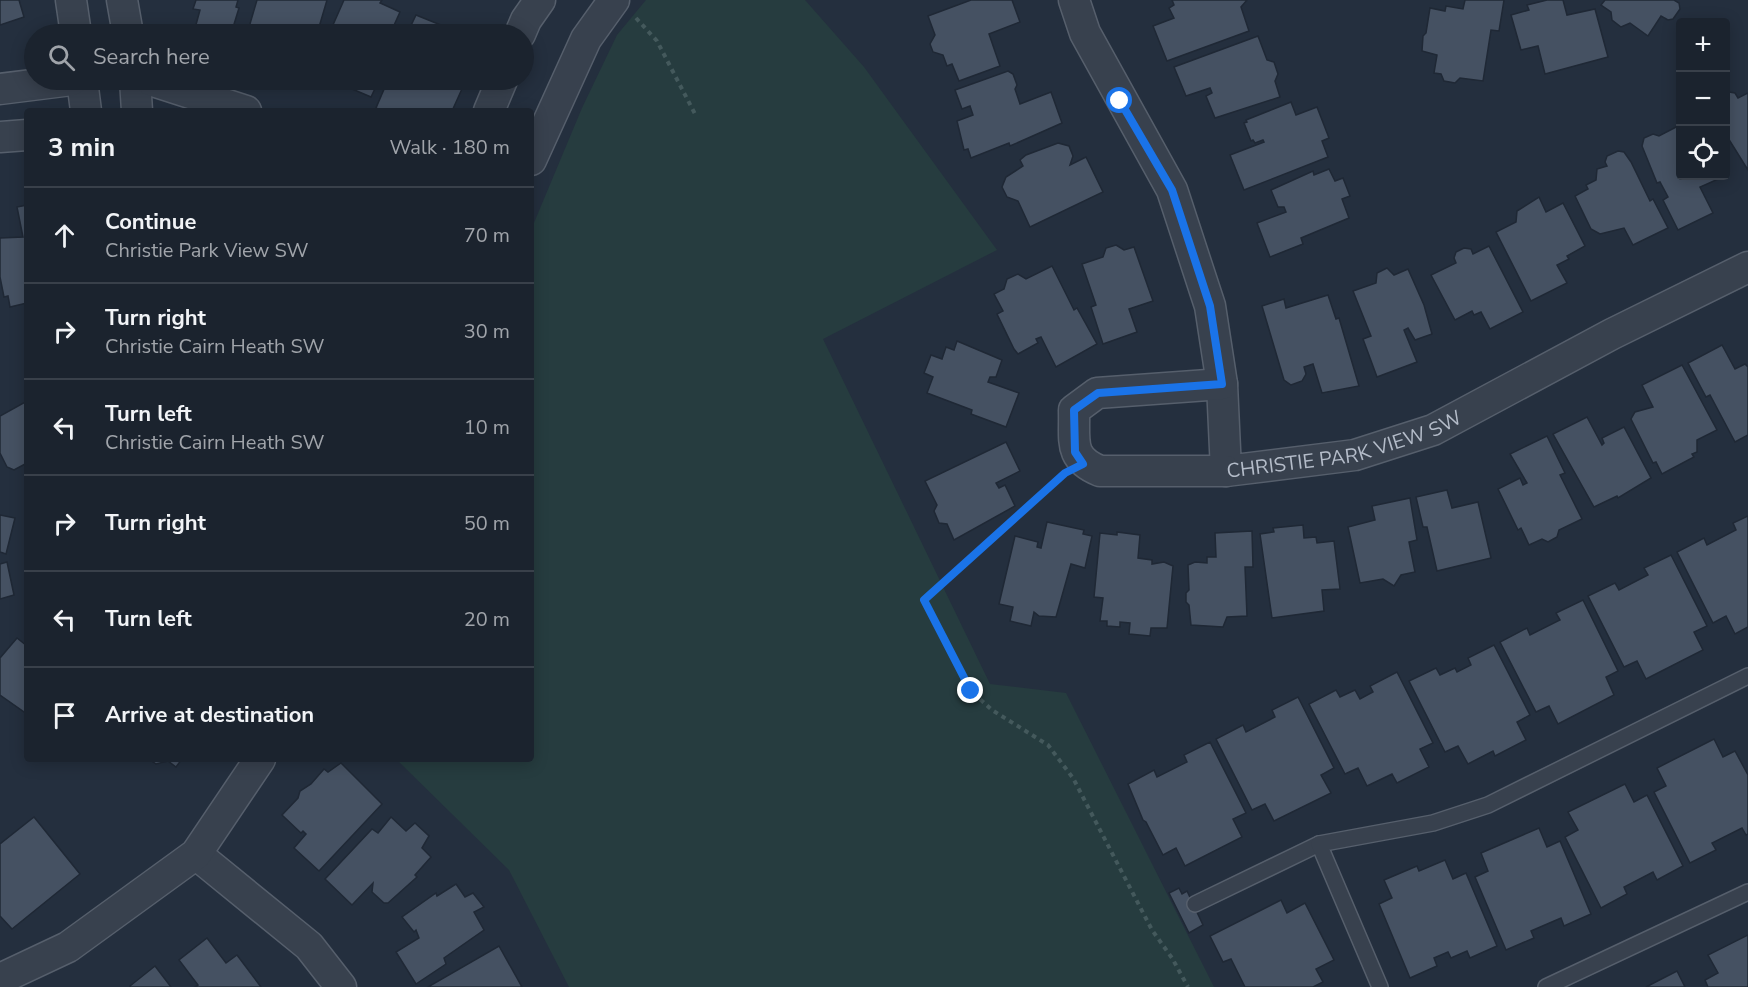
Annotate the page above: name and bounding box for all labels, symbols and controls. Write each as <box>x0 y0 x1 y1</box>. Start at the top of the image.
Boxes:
map controls <box>1676 18 1730 180</box>
button: + <box>1676 18 1730 72</box>
search box <box>24 24 534 90</box>
icon: search <box>45 41 78 74</box>
text: Search here <box>93 42 210 72</box>
button: − <box>1676 72 1730 126</box>
route start <box>1106 87 1132 113</box>
button: locate <box>1676 126 1730 180</box>
text: 3 min <box>48 130 115 165</box>
text: Walk · 180 m <box>390 134 510 161</box>
text: Continue <box>105 207 196 237</box>
icon: ahead <box>48 219 81 252</box>
text: 70 m <box>464 222 510 249</box>
text: Christie Park View SW <box>105 237 309 264</box>
text: Turn right <box>105 303 206 333</box>
icon: right <box>48 315 81 348</box>
text: 30 m <box>464 318 510 345</box>
text: Christie Cairn Heath SW <box>105 333 325 360</box>
text: Turn left <box>105 399 192 429</box>
street label: CHRISTIE PARK VIEW SW <box>1225 404 1467 485</box>
icon: left <box>48 411 81 444</box>
text: 10 m <box>464 414 510 441</box>
text: Christie Cairn Heath SW <box>105 429 325 456</box>
icon: right <box>48 507 81 540</box>
text: Turn right <box>105 508 206 538</box>
text: 50 m <box>464 510 510 537</box>
icon: left <box>48 603 81 636</box>
text: Turn left <box>105 604 192 634</box>
text: 20 m <box>464 606 510 633</box>
route end <box>957 677 983 703</box>
icon: arrive <box>48 699 81 732</box>
text: Arrive at destination <box>105 700 314 730</box>

